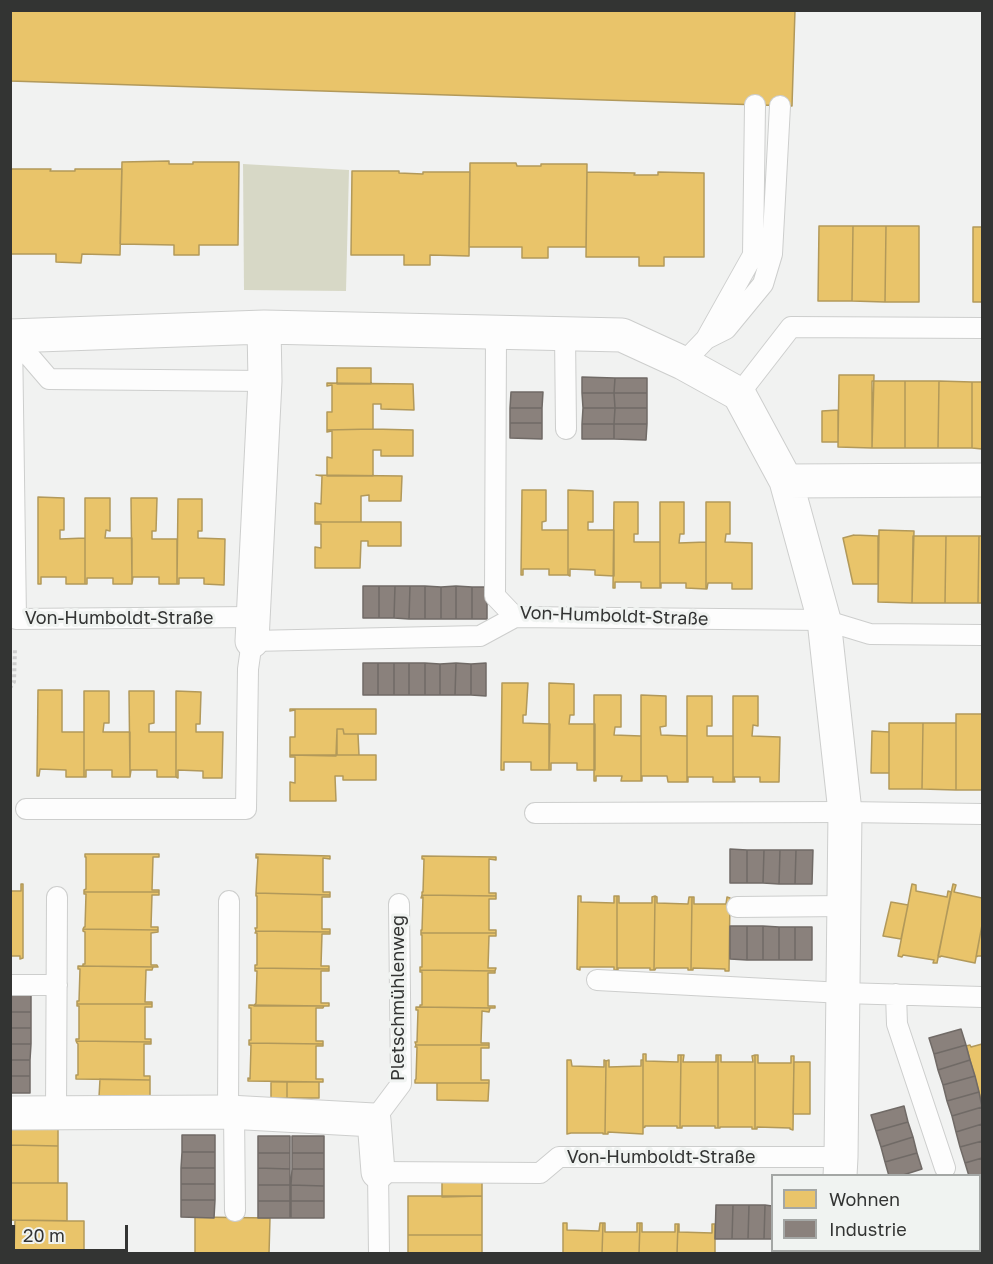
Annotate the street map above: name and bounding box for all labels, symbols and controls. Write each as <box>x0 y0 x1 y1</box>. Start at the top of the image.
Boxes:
street label: Von-Humboldt-Straße <box>519 602 709 630</box>
street label: Von-Humboldt-Straße <box>25 607 213 629</box>
street label: Pletschmühlenweg <box>387 915 409 1081</box>
street label: Von-Humboldt-Straße <box>567 1146 755 1168</box>
legend <box>771 1174 981 1252</box>
text: Wohnen <box>829 1188 900 1210</box>
scale bar <box>15 1213 130 1251</box>
text: Industrie <box>829 1218 907 1240</box>
text: 20 m <box>23 1224 65 1246</box>

